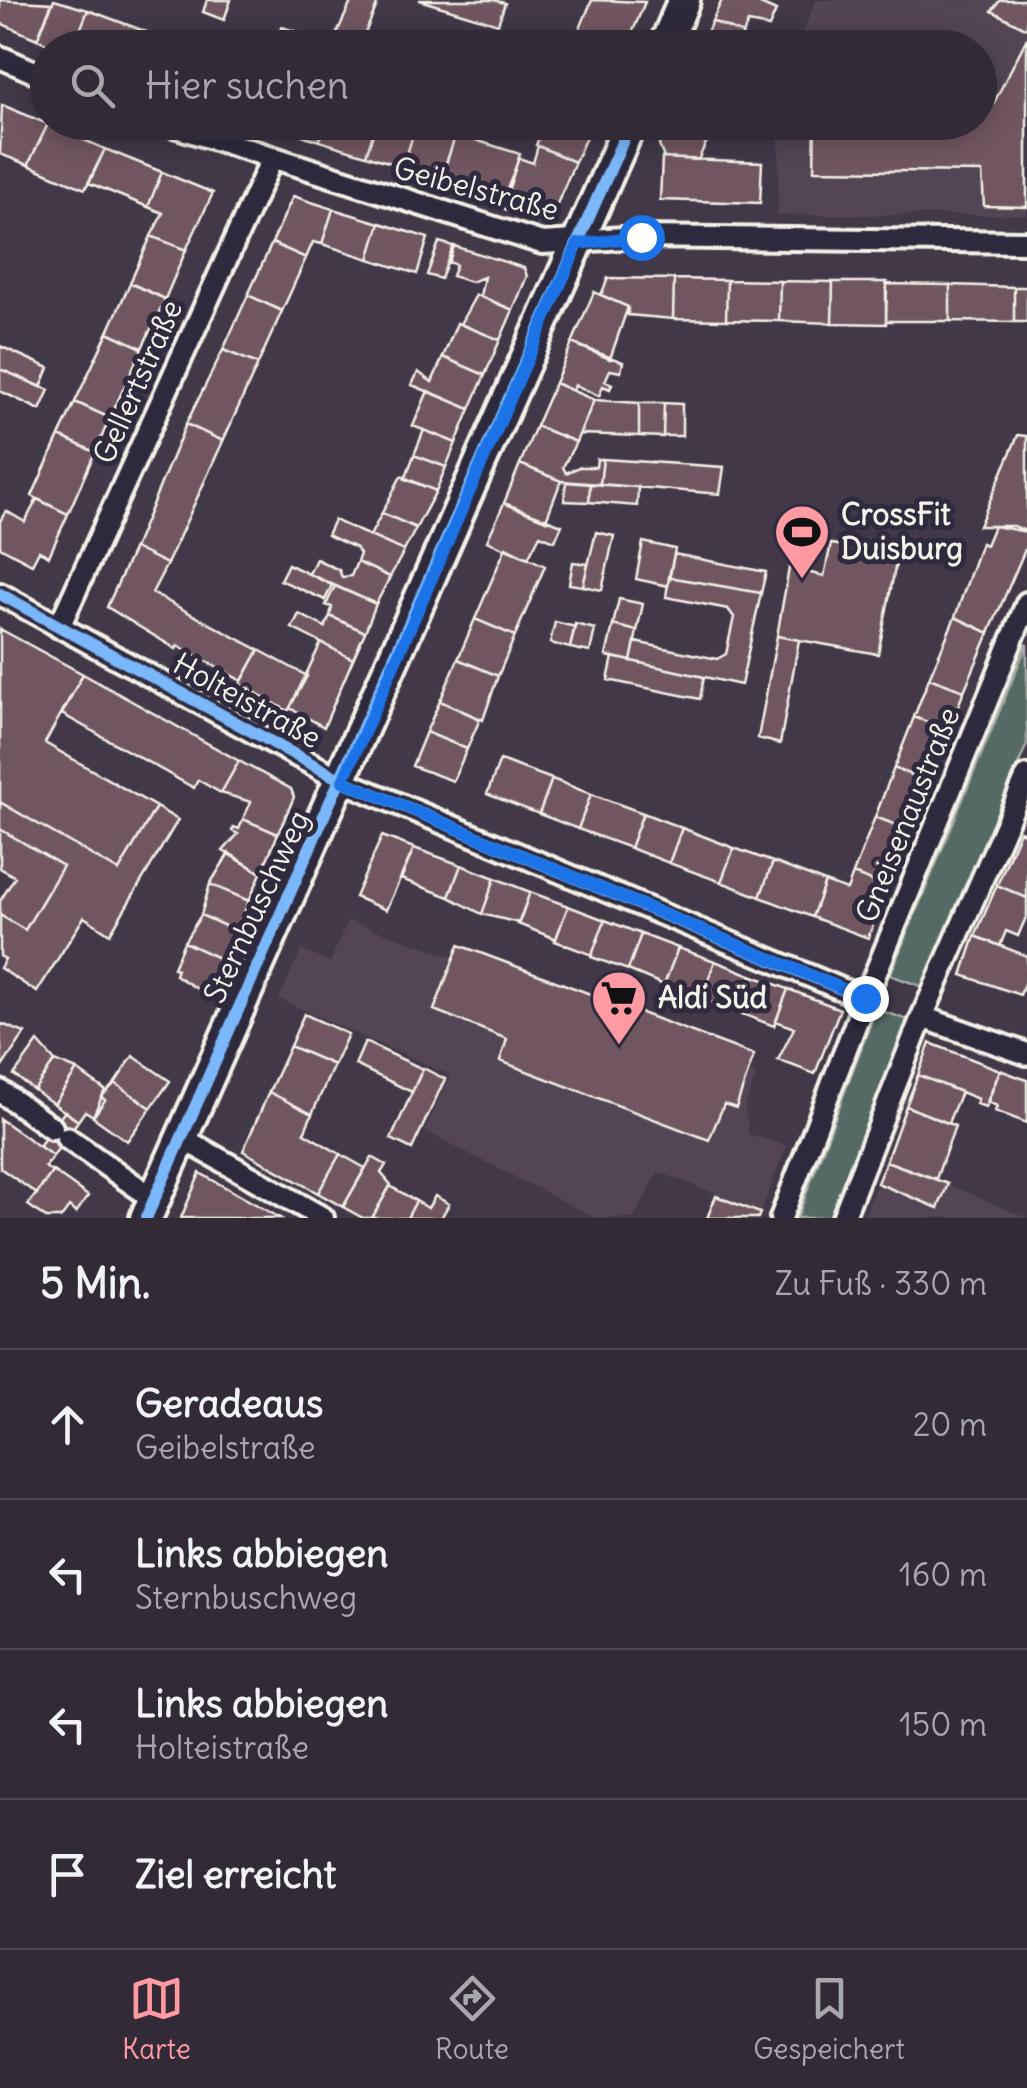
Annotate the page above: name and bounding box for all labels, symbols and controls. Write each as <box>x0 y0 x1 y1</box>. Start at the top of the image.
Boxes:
search box <box>30 30 997 140</box>
icon: search <box>65 58 120 113</box>
text: Hier suchen <box>145 62 349 109</box>
street label: Geibelstraße <box>390 148 563 228</box>
route start <box>619 215 665 261</box>
street label: Gellertstraße <box>84 294 190 469</box>
place label: CrossFit Duisburg <box>841 495 963 567</box>
sports icon: CrossFit Duisburg <box>772 502 832 581</box>
street label: Holteistraße <box>167 644 328 756</box>
street label: Gneisenaustraße <box>847 701 968 928</box>
street label: Sternbuschweg <box>195 804 317 1009</box>
supermarket icon: Aldi Süd <box>589 968 649 1047</box>
route end <box>843 976 889 1022</box>
place label: Aldi Süd <box>658 978 768 1016</box>
text: 5 Min. <box>40 1257 150 1309</box>
text: Zu Fuß · 330 m <box>775 1263 987 1304</box>
text: Geradeaus <box>135 1380 323 1427</box>
icon: ahead <box>40 1397 95 1452</box>
text: 20 m <box>913 1404 987 1445</box>
text: Geibelstraße <box>135 1427 316 1468</box>
text: Links abbiegen <box>135 1530 388 1577</box>
icon: left <box>40 1547 95 1602</box>
text: 160 m <box>899 1554 987 1595</box>
text: Sternbuschweg <box>135 1577 357 1618</box>
text: Links abbiegen <box>135 1680 388 1727</box>
icon: left <box>40 1697 95 1752</box>
text: 150 m <box>899 1704 987 1745</box>
text: Holteistraße <box>135 1727 309 1768</box>
icon: arrive <box>40 1847 95 1902</box>
text: Ziel erreicht <box>135 1851 336 1898</box>
tab: Karte <box>122 1971 191 2067</box>
tab: Route <box>435 1971 509 2067</box>
tab: Gespeichert <box>753 1971 905 2067</box>

